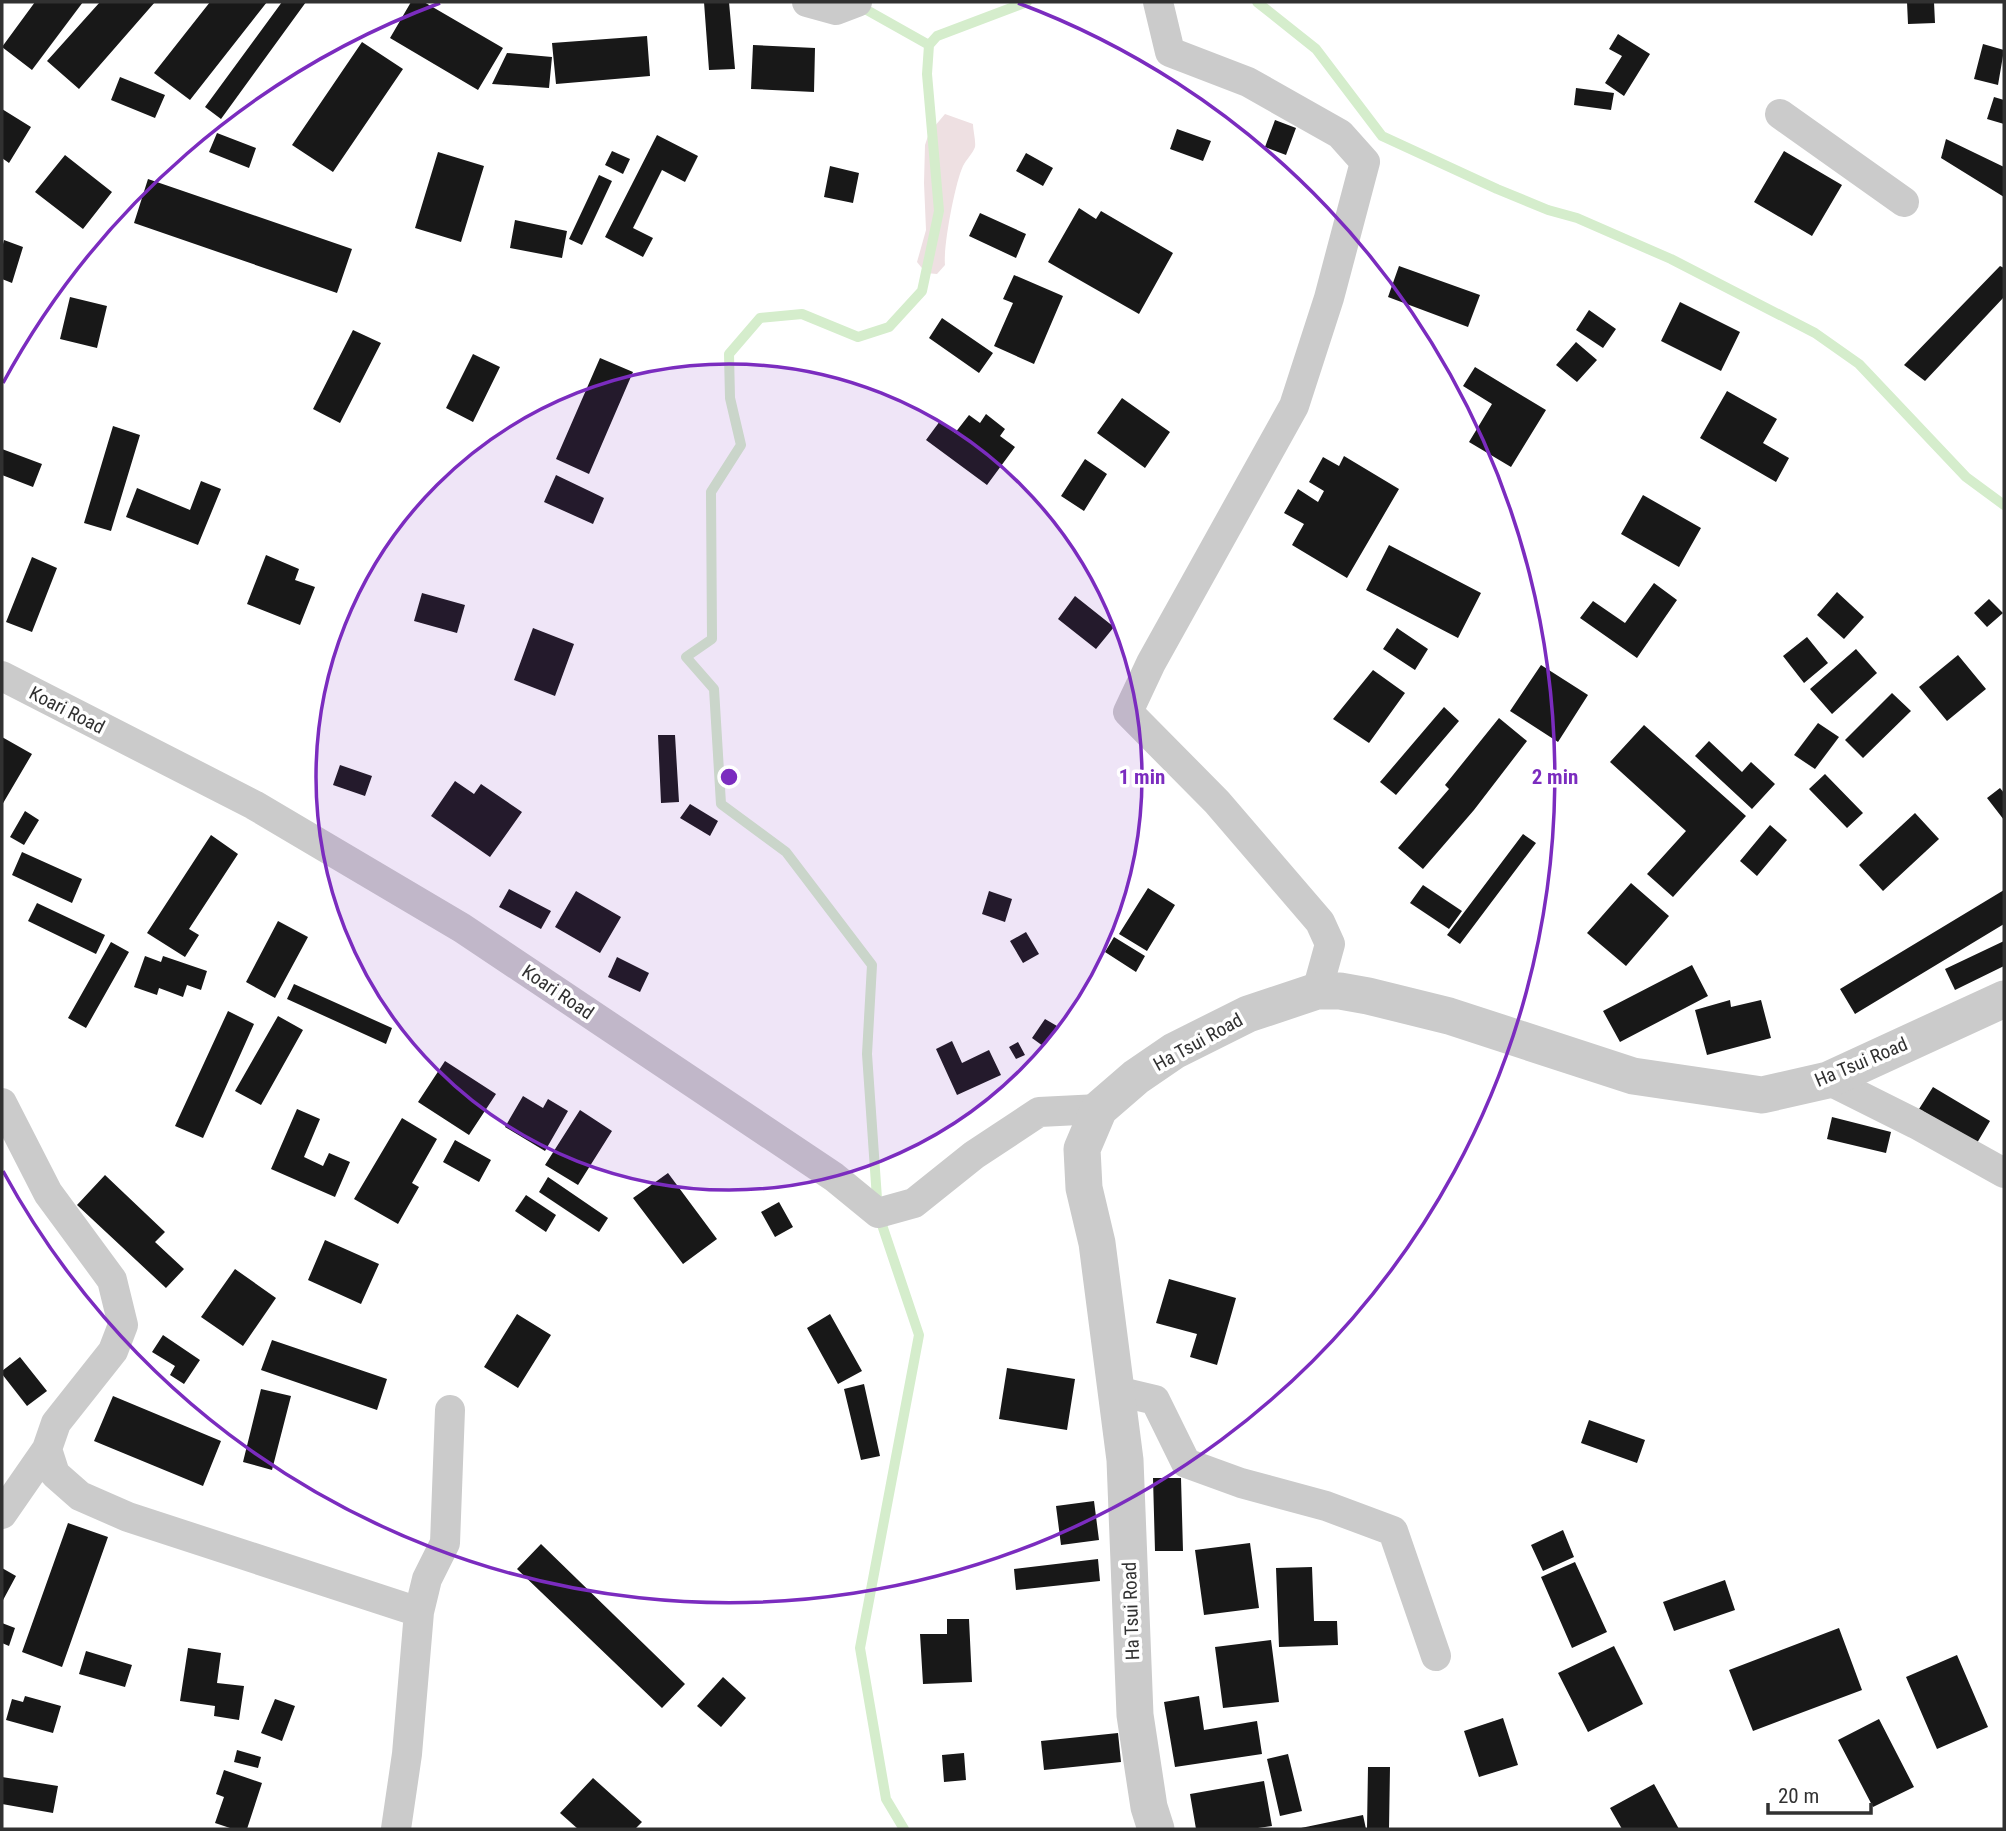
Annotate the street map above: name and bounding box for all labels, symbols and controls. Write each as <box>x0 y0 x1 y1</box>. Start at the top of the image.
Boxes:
street label: Koari Road <box>26 681 108 739</box>
centre of rings <box>717 765 741 789</box>
text: 1 min <box>1119 765 1165 789</box>
text: 2 min <box>1532 765 1578 789</box>
street label: Koari Road <box>518 960 598 1024</box>
street label: Ha Tsui Road <box>1149 1008 1247 1076</box>
street label: Ha Tsui Road <box>1811 1032 1911 1092</box>
street label: Ha Tsui Road <box>1118 1561 1144 1661</box>
scale bar <box>1768 1772 1871 1816</box>
text: 20 m <box>1778 1784 1819 1808</box>

